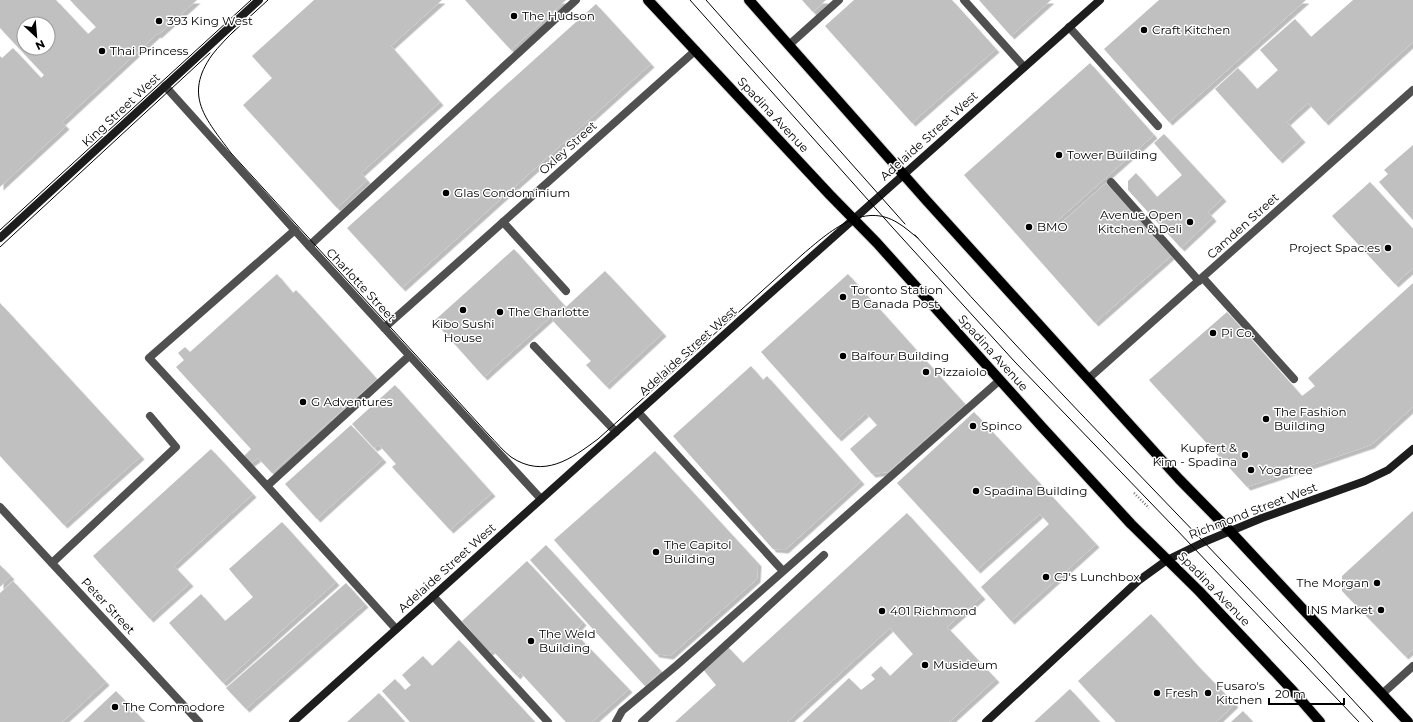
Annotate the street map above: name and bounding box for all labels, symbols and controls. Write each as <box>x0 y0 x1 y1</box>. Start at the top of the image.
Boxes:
place label: The Hudson <box>522 8 595 23</box>
marker: The Hudson <box>509 11 519 21</box>
place label: 393 King West <box>167 13 253 28</box>
north arrow <box>16 16 56 56</box>
marker: 393 King West <box>154 16 164 26</box>
place label: Craft Kitchen <box>1152 22 1230 37</box>
marker: Craft Kitchen <box>1139 25 1149 35</box>
text: N <box>33 37 47 53</box>
place label: Thai Princess <box>110 43 189 58</box>
marker: Thai Princess <box>97 46 107 56</box>
street label: King Street West <box>78 70 163 150</box>
street label: Spadina Avenue <box>735 74 812 155</box>
street label: Adelaide Street West <box>877 88 981 183</box>
street label: Oxley Street <box>536 118 600 178</box>
place label: Tower Building <box>1067 147 1157 162</box>
marker: Tower Building <box>1054 150 1064 160</box>
place label: Glas Condominium <box>454 185 570 200</box>
marker: Glas Condominium <box>441 188 451 198</box>
street label: Camden Street <box>1204 189 1282 262</box>
place label: Avenue Open Kitchen & Deli <box>1098 207 1182 236</box>
marker: Avenue Open Kitchen & Deli <box>1185 217 1195 227</box>
place label: BMO <box>1037 219 1068 234</box>
marker: BMO <box>1024 222 1034 232</box>
place label: Project Spac.es <box>1289 240 1380 255</box>
marker: Project Spac.es <box>1383 243 1393 253</box>
street label: Charlotte Street <box>323 245 399 325</box>
place label: Toronto Station B Canada Post <box>851 282 943 311</box>
marker: Toronto Station B Canada Post <box>838 292 848 302</box>
street label: Adelaide Street West <box>636 303 740 398</box>
place label: The Charlotte <box>508 304 589 319</box>
marker: Kibo Sushi House <box>458 305 468 315</box>
marker: The Charlotte <box>495 307 505 317</box>
street label: Spadina Avenue <box>955 311 1032 394</box>
place label: Kibo Sushi House <box>431 316 495 345</box>
place label: Pi Co. <box>1221 325 1254 340</box>
marker: Pi Co. <box>1208 328 1218 338</box>
place label: Balfour Building <box>851 348 949 363</box>
marker: Balfour Building <box>838 351 848 361</box>
place label: Pizzaiolo <box>934 364 987 379</box>
marker: Pizzaiolo <box>921 367 931 377</box>
place label: G Adventures <box>311 394 393 409</box>
marker: G Adventures <box>298 397 308 407</box>
place label: The Fashion Building <box>1274 404 1347 433</box>
marker: The Fashion Building <box>1261 414 1271 424</box>
place label: Spinco <box>981 418 1022 433</box>
marker: Spinco <box>968 421 978 431</box>
place label: Kupfert & Kim - Spadina <box>1153 440 1237 469</box>
marker: Kupfert & Kim - Spadina <box>1240 450 1250 460</box>
place label: Yogatree <box>1259 462 1313 477</box>
marker: Yogatree <box>1246 465 1256 475</box>
street label: Richmond Street West <box>1186 479 1319 542</box>
place label: Spadina Building <box>984 483 1088 498</box>
marker: Spadina Building <box>971 486 981 496</box>
street label: Adelaide Street West <box>395 520 499 615</box>
place label: The Capitol Building <box>664 537 732 566</box>
marker: The Capitol Building <box>651 547 661 557</box>
street label: Spadina Avenue <box>1175 548 1254 629</box>
place label: CJ's Lunchbox <box>1054 569 1140 584</box>
marker: CJ's Lunchbox <box>1041 572 1051 582</box>
street label: Peter Street <box>78 574 138 637</box>
place label: The Morgan <box>1297 575 1369 590</box>
marker: The Morgan <box>1372 578 1382 588</box>
place label: INS Market <box>1307 602 1373 617</box>
place label: 401 Richmond <box>890 603 977 618</box>
marker: INS Market <box>1376 605 1386 615</box>
marker: 401 Richmond <box>877 606 887 616</box>
place label: The Weld Building <box>539 626 596 655</box>
marker: The Weld Building <box>526 636 536 646</box>
place label: Musideum <box>933 657 998 672</box>
marker: Musideum <box>920 660 930 670</box>
place label: Fusaro's Kitchen <box>1216 678 1265 707</box>
scale bar <box>1269 680 1344 706</box>
place label: Fresh <box>1165 685 1198 700</box>
text: 20 m <box>1275 686 1306 701</box>
marker: Fresh <box>1152 688 1162 698</box>
marker: Fusaro's Kitchen <box>1203 688 1213 698</box>
place label: The Commodore <box>123 699 225 714</box>
marker: The Commodore <box>110 702 120 712</box>

